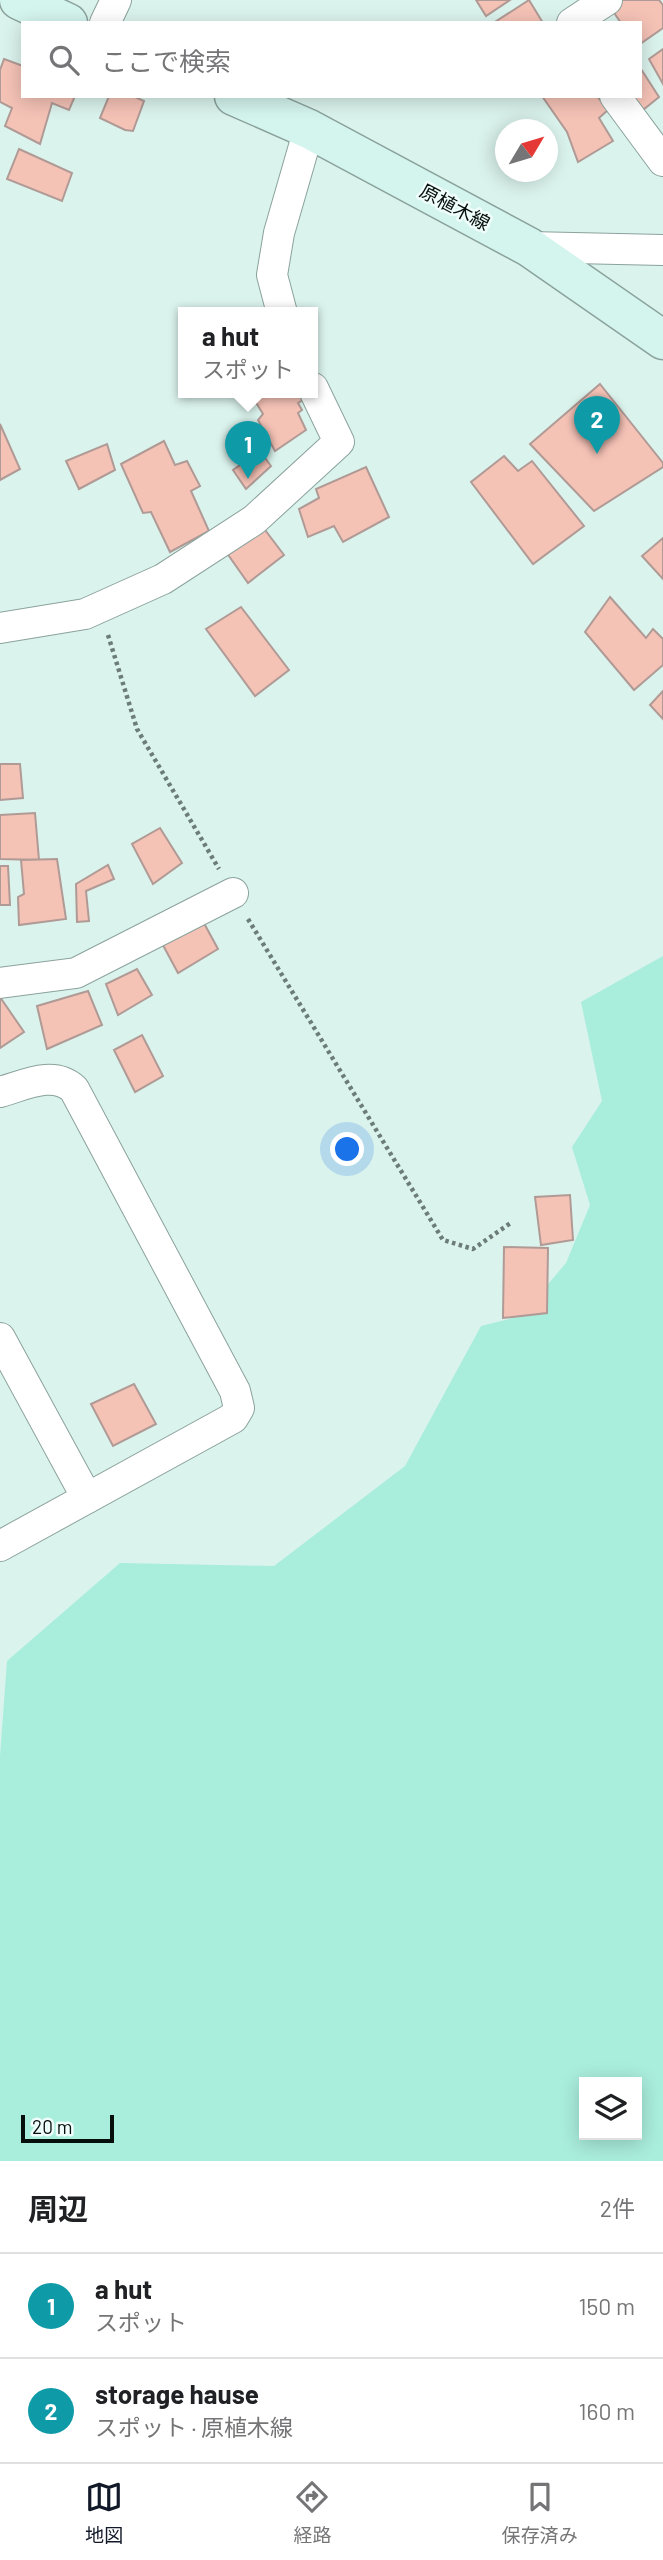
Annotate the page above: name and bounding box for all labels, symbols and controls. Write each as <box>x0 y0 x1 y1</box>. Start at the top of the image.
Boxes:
search box <box>21 21 642 98</box>
icon: search <box>45 41 83 79</box>
text: ここで検索 <box>101 45 231 76</box>
north arrow <box>495 119 558 182</box>
street label: 原植木線 <box>416 179 494 235</box>
popup <box>178 307 318 398</box>
text: a hut <box>202 320 259 351</box>
text: スポット <box>202 355 294 383</box>
pin: 2 <box>574 396 620 454</box>
pin: 1 <box>225 421 271 479</box>
your location <box>330 1132 364 1166</box>
map controls <box>579 2077 642 2140</box>
button: layers <box>579 2077 642 2140</box>
scale bar <box>21 2112 114 2144</box>
text: 20 m <box>32 2115 72 2138</box>
text: 周辺 <box>28 2190 88 2226</box>
text: 2件 <box>600 2194 635 2222</box>
text: a hut <box>95 2273 152 2304</box>
text: 1 <box>47 2292 55 2320</box>
text: 150 m <box>579 2292 635 2320</box>
text: スポット <box>95 2308 187 2336</box>
text: storage hause <box>95 2378 259 2409</box>
text: 2 <box>45 2397 57 2425</box>
text: 160 m <box>578 2397 635 2425</box>
text: スポット · 原植木線 <box>95 2413 293 2441</box>
tab: 地図 <box>85 2478 123 2547</box>
tab: 経路 <box>293 2478 332 2547</box>
tab: 保存済み <box>502 2478 578 2547</box>

